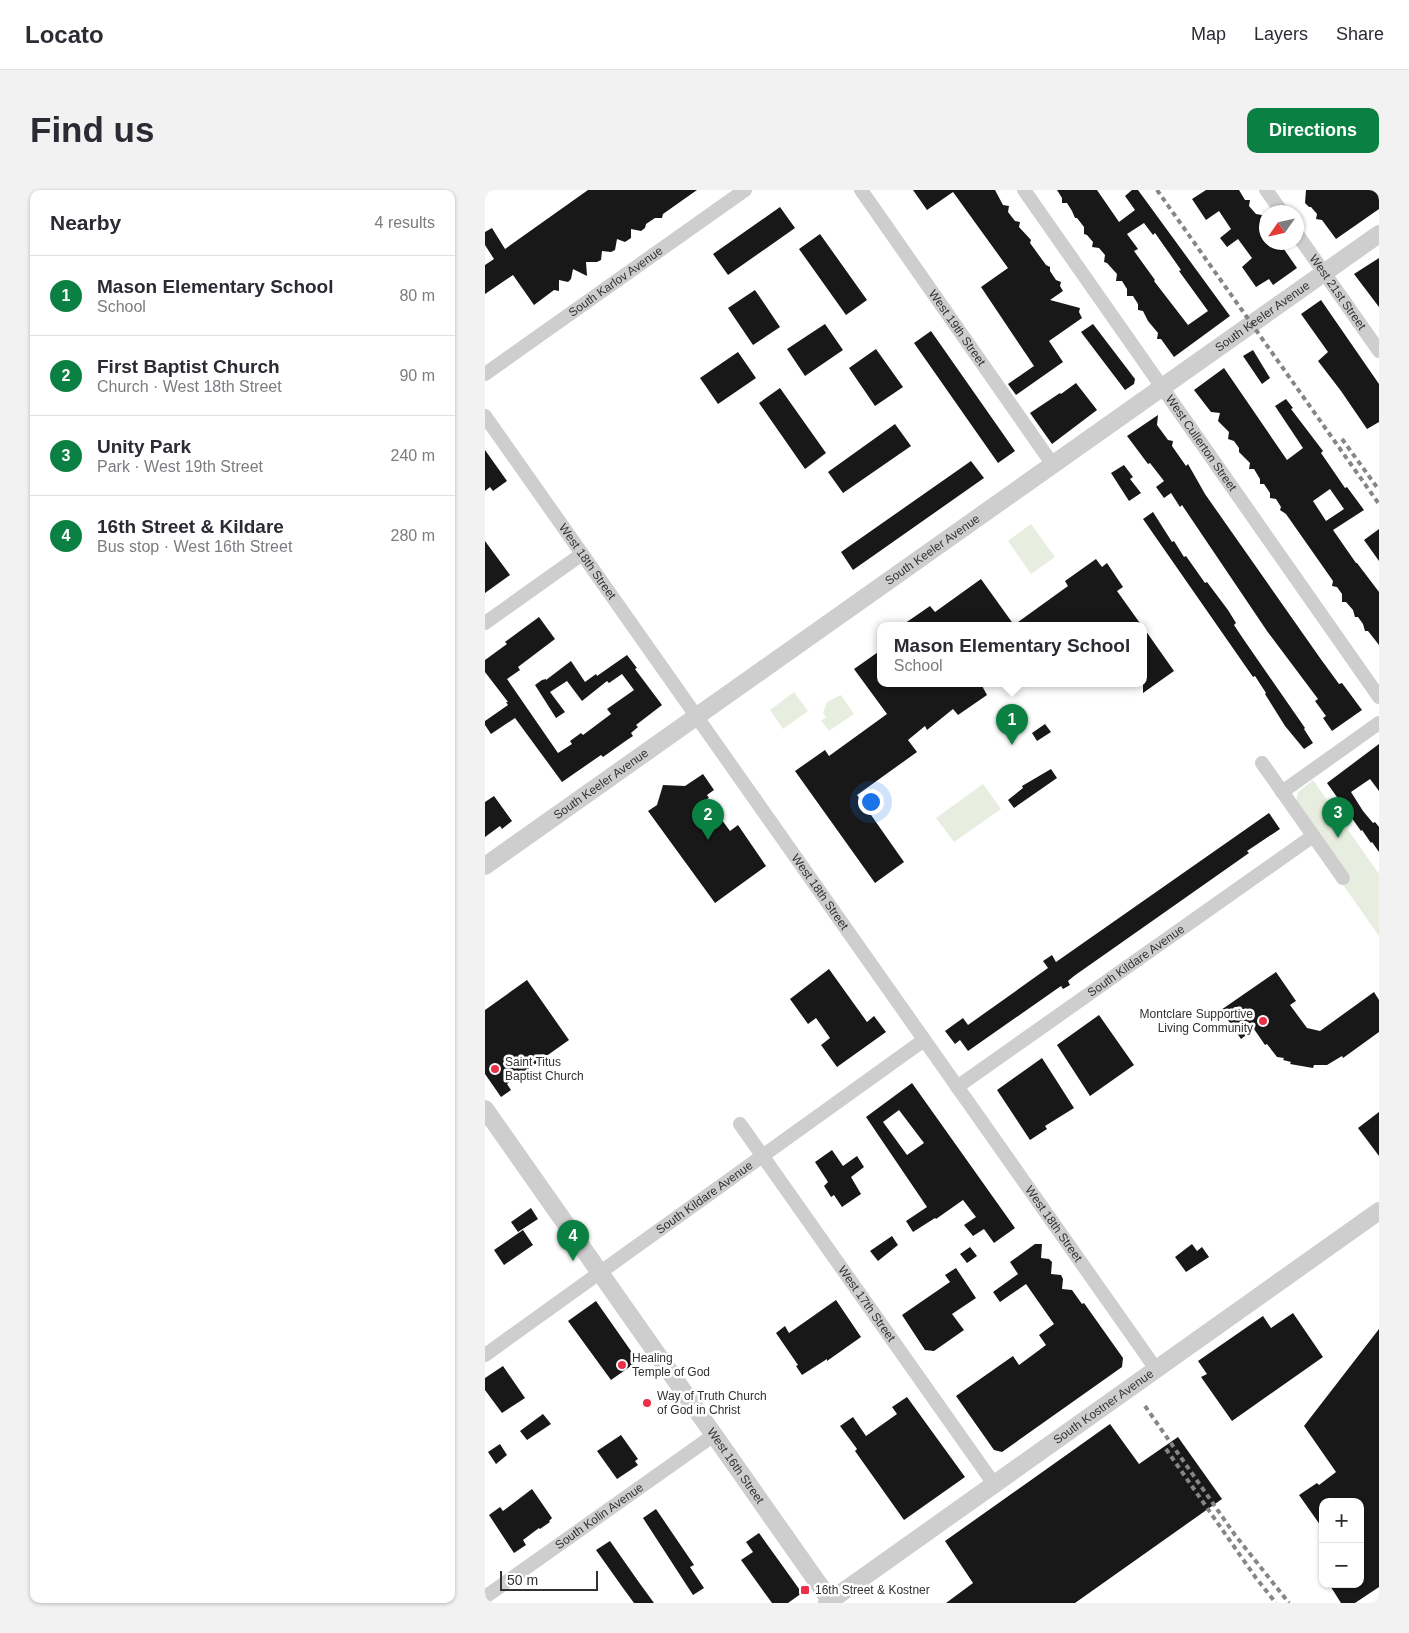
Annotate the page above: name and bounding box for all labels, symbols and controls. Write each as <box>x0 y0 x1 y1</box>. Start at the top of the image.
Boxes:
text: Locato <box>25 21 104 48</box>
text: Map <box>1191 24 1226 44</box>
text: Layers <box>1254 24 1308 44</box>
text: Share <box>1336 24 1384 44</box>
button: Directions <box>1247 108 1379 153</box>
text: Find us <box>30 110 154 149</box>
north arrow <box>1259 205 1304 250</box>
text: Nearby <box>50 211 121 234</box>
text: 4 results <box>375 214 435 231</box>
street label: South Karlov Avenue <box>566 243 666 320</box>
street label: West 21st Street <box>1307 252 1369 333</box>
text: Mason Elementary School <box>97 276 334 297</box>
street label: South Keeler Avenue <box>1212 278 1313 355</box>
text: 1 <box>62 287 70 304</box>
text: 80 m <box>399 287 435 304</box>
street label: West 19th Street <box>926 287 989 369</box>
text: School <box>97 298 146 315</box>
text: First Baptist Church <box>97 356 280 377</box>
text: 2 <box>62 367 70 384</box>
text: 90 m <box>399 367 435 384</box>
text: Church · West 18th Street <box>97 378 282 395</box>
street label: West Cullerton Street <box>1163 392 1240 494</box>
text: Unity Park <box>97 436 191 457</box>
text: 3 <box>62 447 70 464</box>
text: 240 m <box>391 447 435 464</box>
text: Park · West 19th Street <box>97 458 263 475</box>
street label: South Keeler Avenue <box>882 511 983 588</box>
text: 16th Street & Kildare <box>97 516 284 537</box>
street label: West 18th Street <box>556 521 619 603</box>
text: 4 <box>62 527 70 544</box>
text: 280 m <box>391 527 435 544</box>
text: Bus stop · West 16th Street <box>97 538 292 555</box>
popup <box>877 622 1147 687</box>
text: Mason Elementary School <box>894 635 1130 656</box>
text: School <box>894 657 943 674</box>
pin: 1 <box>996 704 1028 745</box>
street label: South Keeler Avenue <box>551 746 651 822</box>
your location <box>858 789 884 815</box>
pin: 3 <box>1322 797 1354 838</box>
pin: 2 <box>692 799 724 840</box>
street label: West 18th Street <box>789 851 852 933</box>
street label: South Kildare Avenue <box>1085 922 1187 1000</box>
place label: Montclare Supportive Living Community <box>1140 1007 1253 1035</box>
marker: Montclare Supportive Living Community <box>1257 1015 1269 1027</box>
place label: Saint Titus Baptist Church <box>505 1055 584 1083</box>
marker: Saint Titus Baptist Church <box>489 1063 501 1075</box>
street label: South Kildare Avenue <box>653 1158 756 1237</box>
street label: West 18th Street <box>1022 1183 1086 1265</box>
pin: 4 <box>557 1220 589 1261</box>
street label: West 17th Street <box>835 1263 899 1345</box>
place label: Healing Temple of God <box>632 1351 710 1379</box>
marker: Healing Temple of God <box>616 1359 628 1371</box>
street label: South Kostner Avenue <box>1051 1366 1156 1447</box>
place label: Way of Truth Church of God in Christ <box>657 1389 767 1417</box>
marker: Way of Truth Church of God in Christ <box>641 1397 653 1409</box>
street label: West 16th Street <box>704 1425 767 1507</box>
street label: South Kolin Avenue <box>553 1480 646 1552</box>
map controls <box>1319 1498 1364 1588</box>
button: + <box>1319 1498 1364 1543</box>
button: − <box>1319 1543 1364 1588</box>
scale bar <box>500 1568 597 1591</box>
text: 50 m <box>507 1572 538 1588</box>
place label: 16th Street & Kostner <box>815 1583 930 1597</box>
marker: 16th Street & Kostner <box>799 1584 811 1596</box>

